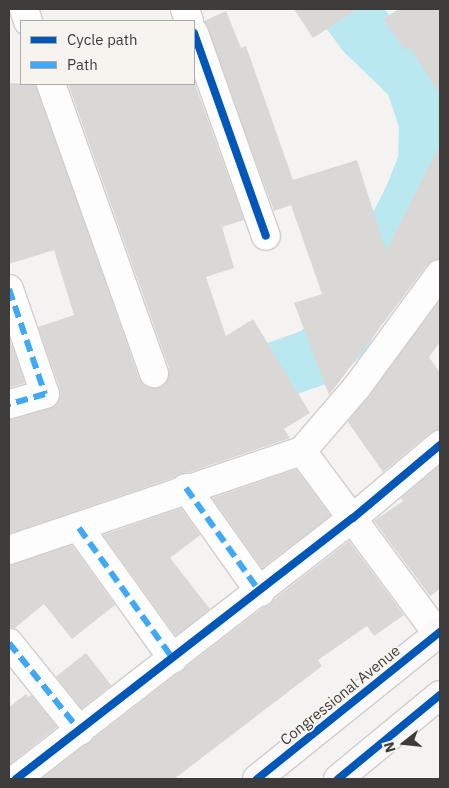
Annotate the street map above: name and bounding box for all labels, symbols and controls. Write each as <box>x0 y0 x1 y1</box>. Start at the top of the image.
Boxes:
legend <box>20 20 195 85</box>
text: Cycle path <box>67 30 138 49</box>
text: Path <box>67 55 98 74</box>
street label: Congressional Avenue <box>277 641 403 749</box>
north arrow <box>379 718 429 768</box>
text: N <box>380 740 400 754</box>

